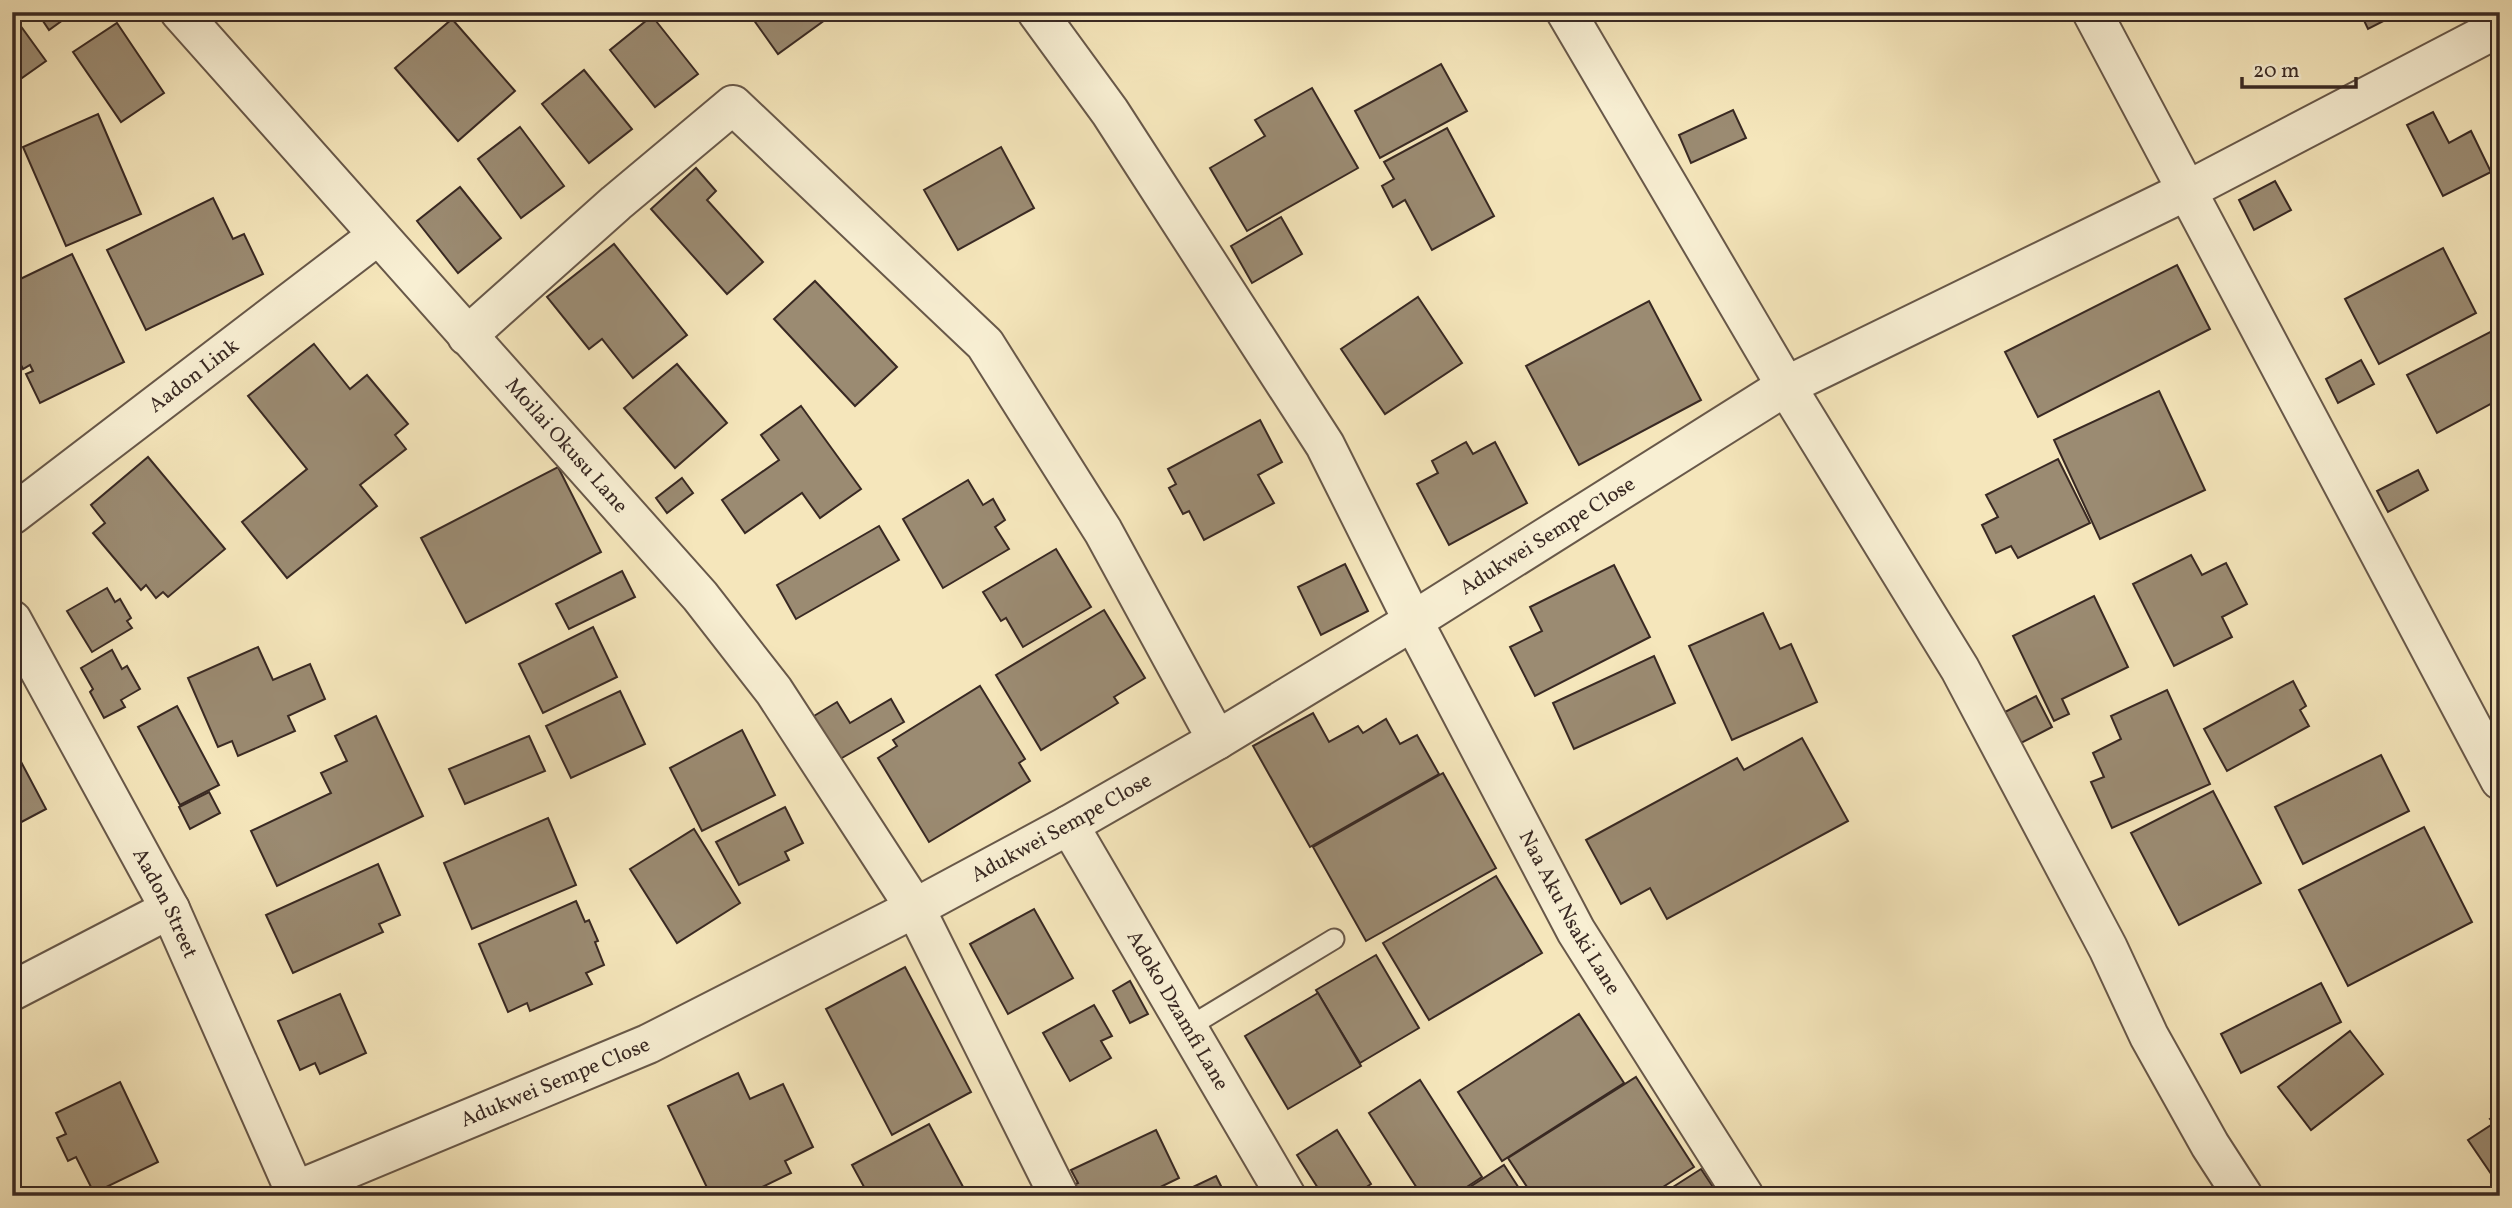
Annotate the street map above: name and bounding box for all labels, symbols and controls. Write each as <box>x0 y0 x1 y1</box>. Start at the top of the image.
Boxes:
scale bar <box>2242 46 2356 90</box>
text: 20 m <box>2253 57 2299 86</box>
street label: Aadon Link <box>143 332 246 420</box>
street label: Moilai Okusu Lane <box>498 372 635 520</box>
street label: Adukwei Sempe Close <box>1454 470 1641 602</box>
street label: Adukwei Sempe Close <box>966 766 1157 890</box>
street label: Naa Aku Nsaki Lane <box>1511 825 1627 1001</box>
street label: Aadon Street <box>125 843 205 963</box>
street label: Adoko Dzamfi Lane <box>1119 925 1236 1096</box>
street label: Adukwei Sempe Close <box>456 1030 654 1135</box>

